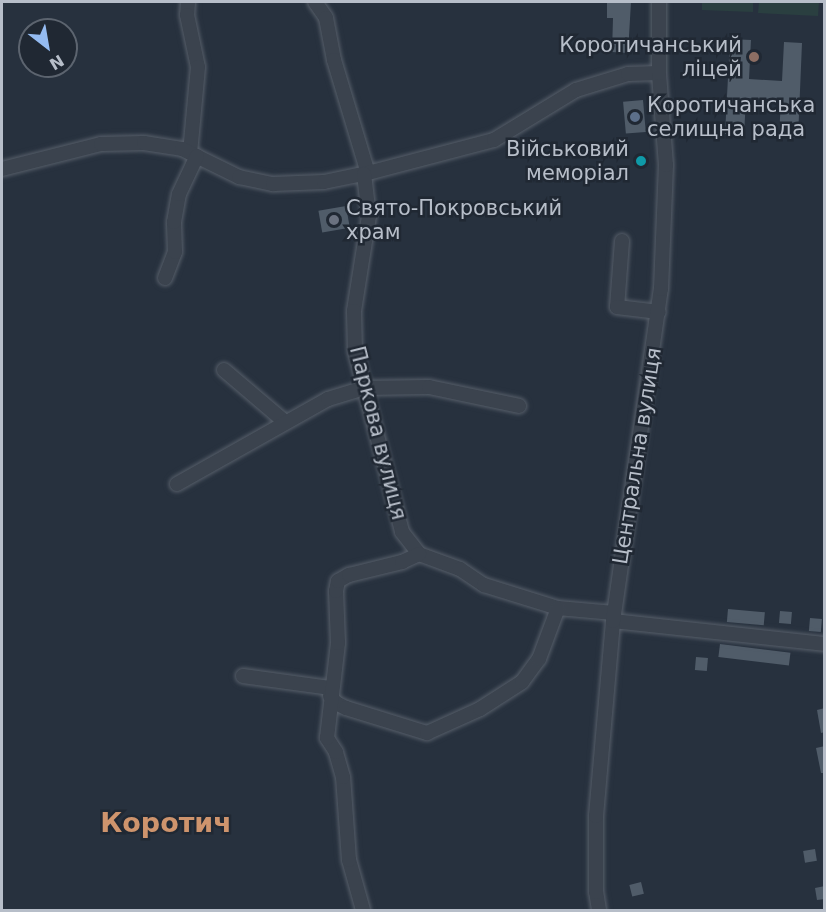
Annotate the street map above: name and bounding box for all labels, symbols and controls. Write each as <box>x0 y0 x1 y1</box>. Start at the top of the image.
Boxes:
north arrow <box>18 18 78 78</box>
place label: Коротичанський ліцей <box>559 32 742 82</box>
marker: Коротичанський ліцей <box>747 50 761 64</box>
text: N <box>46 51 67 74</box>
place label: Коротичанська селищна рада <box>647 92 815 142</box>
marker: Коротичанська селищна рада <box>628 110 642 124</box>
place label: Військовий меморіал <box>506 136 629 186</box>
marker: Військовий меморіал <box>634 154 648 168</box>
place label: Свято-Покровський храм <box>346 195 562 245</box>
marker: Свято-Покровський храм <box>327 213 341 227</box>
street label: Паркова вулиця <box>344 343 412 523</box>
street label: Центральна вулиця <box>607 346 667 566</box>
district label: Коротич <box>100 807 232 839</box>

